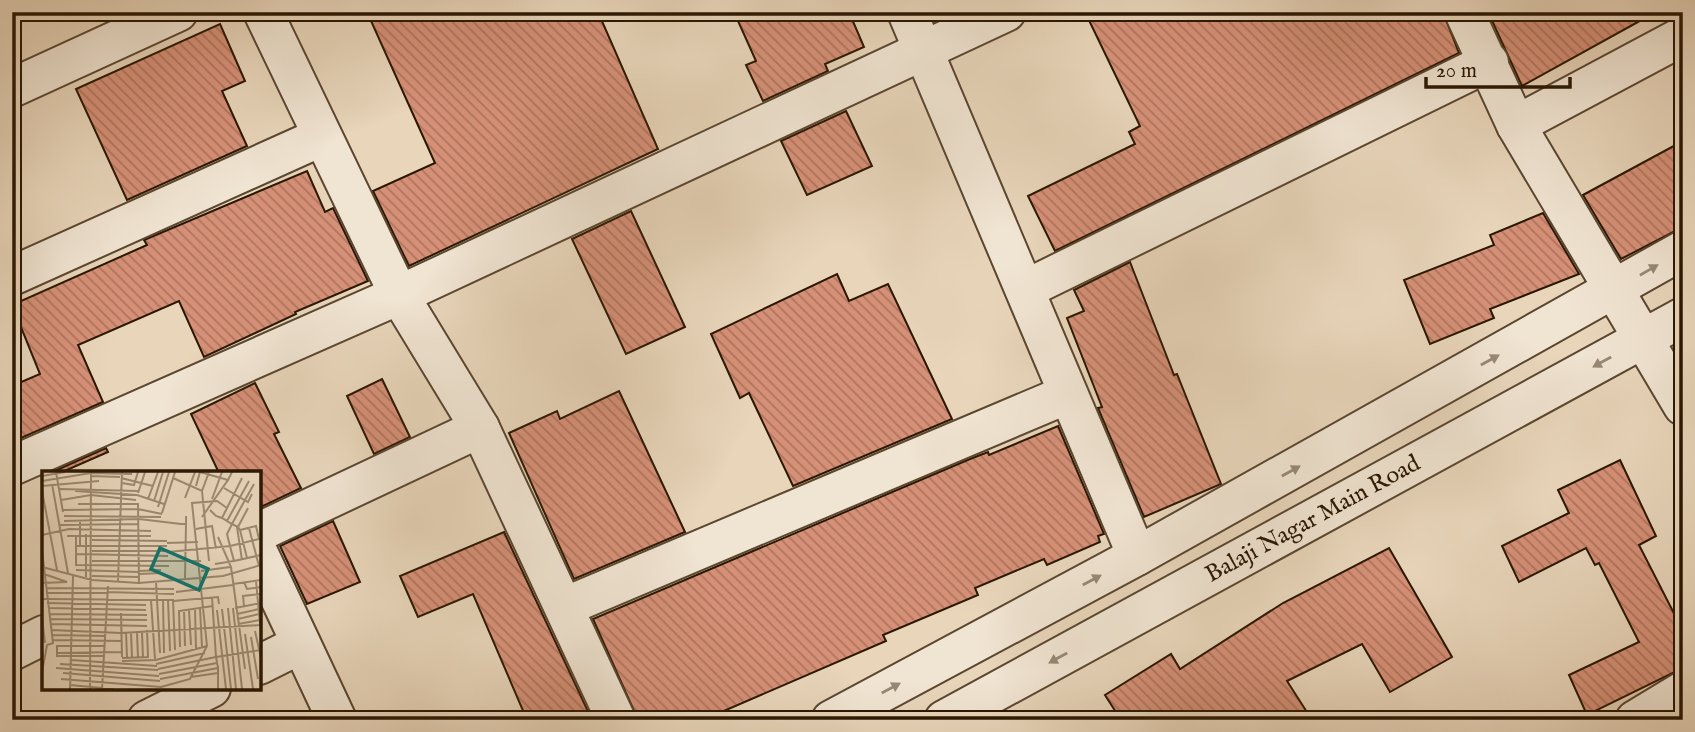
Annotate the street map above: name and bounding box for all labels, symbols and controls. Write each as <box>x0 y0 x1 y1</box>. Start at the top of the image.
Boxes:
scale bar <box>1426 46 1569 90</box>
text: 20 m <box>1436 58 1477 85</box>
one-way arrow <box>1639 264 1658 276</box>
one-way arrow <box>1480 354 1499 366</box>
one-way arrow <box>1592 356 1612 368</box>
street label: Balaji Nagar Main Road <box>1200 448 1426 590</box>
one-way arrow <box>1281 465 1301 477</box>
inset map <box>42 471 261 690</box>
one-way arrow <box>1082 575 1102 586</box>
one-way arrow <box>1048 652 1067 664</box>
one-way arrow <box>881 682 901 693</box>

